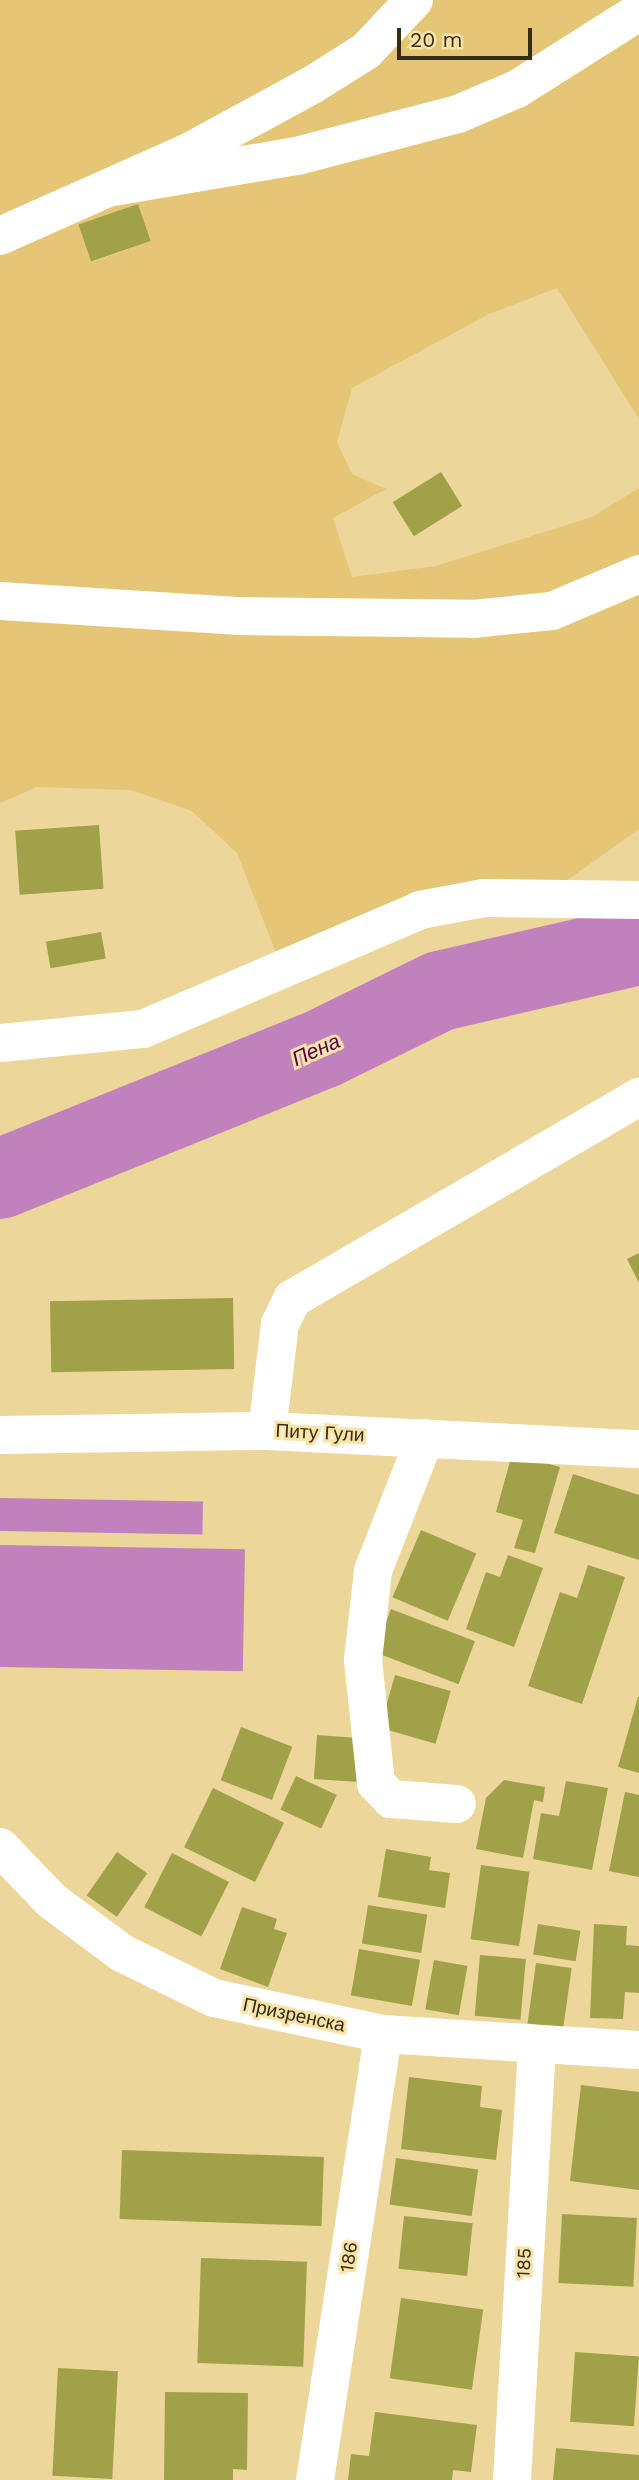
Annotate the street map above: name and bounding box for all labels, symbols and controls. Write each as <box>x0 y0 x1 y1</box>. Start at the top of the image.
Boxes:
scale bar <box>401 14 536 58</box>
text: 20 m <box>410 27 462 52</box>
water label: Пена <box>288 1028 344 1072</box>
street label: Питу Гули <box>275 1419 365 1447</box>
street label: Призренска <box>241 1993 347 2037</box>
street label: 186 <box>335 2240 363 2274</box>
street label: 185 <box>512 2247 536 2279</box>

